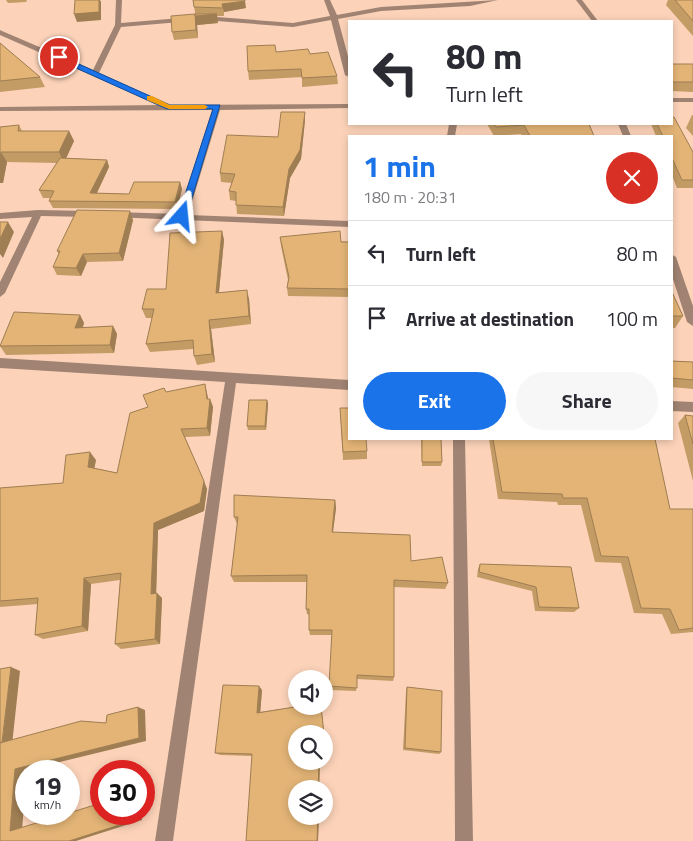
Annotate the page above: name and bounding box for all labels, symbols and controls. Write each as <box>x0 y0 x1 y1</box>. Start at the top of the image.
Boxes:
text: 80 m <box>446 29 522 83</box>
pin <box>38 36 80 78</box>
icon: left <box>363 40 428 105</box>
icon: arrive <box>45 43 73 71</box>
text: Turn left <box>446 77 523 111</box>
text: 1 min <box>363 143 436 189</box>
button: close <box>606 152 658 204</box>
text: 180 m · 20:31 <box>363 185 457 209</box>
position arrow <box>155 189 207 241</box>
icon: left <box>363 239 391 267</box>
text: Turn left <box>406 239 476 268</box>
text: 80 m <box>617 239 658 268</box>
icon: arrive <box>363 304 391 332</box>
text: Arrive at destination <box>406 304 574 333</box>
text: 100 m <box>606 304 658 333</box>
button: Exit <box>363 372 506 430</box>
button: Share <box>516 372 658 430</box>
map controls <box>288 670 333 825</box>
button: sound <box>288 670 333 715</box>
button: search <box>288 725 333 770</box>
speed limit sign: 30 <box>90 760 155 825</box>
text: 19 <box>33 767 62 805</box>
button: layers <box>288 780 333 825</box>
text: km/h <box>34 795 61 814</box>

